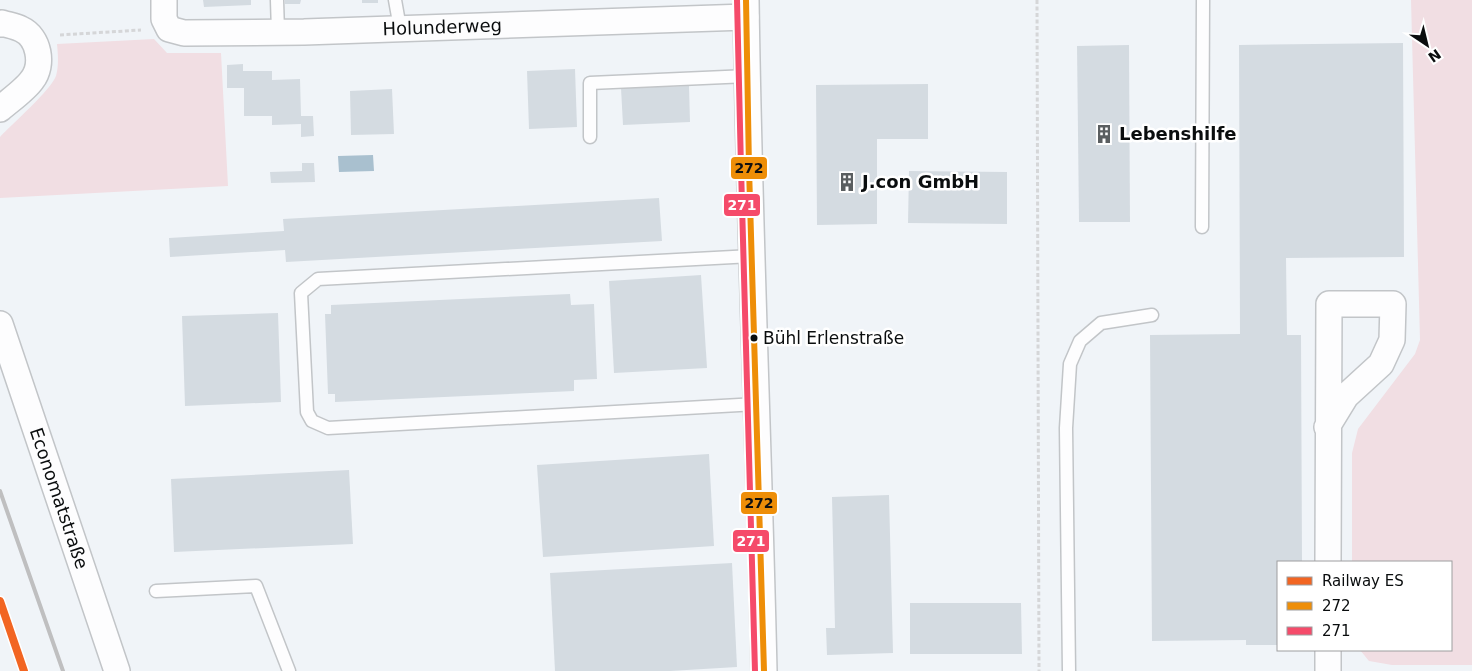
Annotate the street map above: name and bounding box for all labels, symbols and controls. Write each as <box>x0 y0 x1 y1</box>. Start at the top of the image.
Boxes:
street label: Holunderweg <box>382 14 502 39</box>
north arrow <box>1402 20 1452 70</box>
text: N <box>1425 46 1444 66</box>
building icon: Lebenshilfe <box>1093 123 1115 145</box>
place label: Lebenshilfe <box>1119 123 1237 144</box>
line badge: 272 <box>730 156 768 180</box>
text: 272 <box>734 160 764 176</box>
building icon: J.con GmbH <box>836 171 858 193</box>
place label: J.con GmbH <box>860 171 979 192</box>
line badge: 271 <box>723 193 761 217</box>
text: 271 <box>727 197 757 213</box>
place label: Bühl Erlenstraße <box>763 328 904 348</box>
marker: Bühl Erlenstraße <box>749 333 759 343</box>
street label: Economatstraße <box>26 425 93 572</box>
line badge: 272 <box>740 491 778 515</box>
text: 272 <box>744 495 774 511</box>
line badge: 271 <box>732 529 770 553</box>
text: 271 <box>736 533 766 549</box>
legend <box>1277 561 1452 651</box>
text: Railway ES <box>1322 572 1404 590</box>
text: 272 <box>1322 597 1351 615</box>
text: 271 <box>1322 622 1351 640</box>

